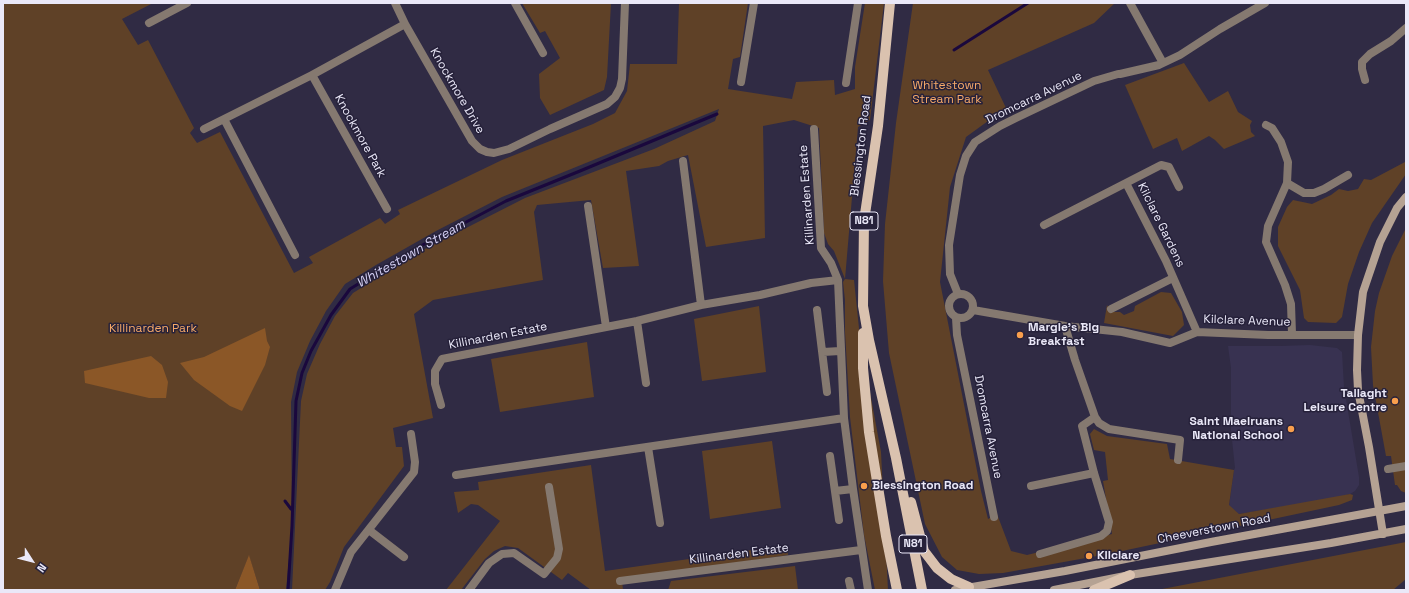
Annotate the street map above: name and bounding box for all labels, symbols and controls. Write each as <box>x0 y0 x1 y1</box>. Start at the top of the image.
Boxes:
street label: Knockmore Drive <box>427 46 487 136</box>
street label: Dromcarra Avenue <box>984 68 1084 128</box>
park label: Whitestown Stream Park <box>912 79 982 107</box>
street label: Knockmore Park <box>331 92 389 180</box>
street label: Blessington Road <box>848 95 874 197</box>
street label: Killinarden Estate <box>796 144 818 246</box>
street label: Kilclare Gardens <box>1134 180 1188 270</box>
road number: N81 <box>850 212 878 230</box>
water label: Whitestown Stream <box>354 216 468 292</box>
street label: Kilclare Avenue <box>1203 312 1291 330</box>
street label: Killinarden Estate <box>447 319 549 353</box>
place label: Margie's Big Breakfast <box>1028 321 1099 349</box>
park label: Killinarden Park <box>109 322 197 336</box>
marker: Margie's Big Breakfast <box>1015 330 1025 340</box>
street label: Dromcarra Avenue <box>971 374 1005 480</box>
place label: Tallaght Leisure Centre <box>1303 387 1387 415</box>
marker: Tallaght Leisure Centre <box>1390 396 1400 406</box>
place label: Saint Maelruans National School <box>1190 415 1283 443</box>
marker: Saint Maelruans National School <box>1286 424 1296 434</box>
place label: Blessington Road <box>872 479 973 493</box>
marker: Blessington Road <box>859 481 869 491</box>
street label: Cheeverstown Road <box>1156 511 1272 547</box>
road number: N81 <box>899 535 927 553</box>
north arrow <box>12 541 52 581</box>
street label: Killinarden Estate <box>688 541 790 567</box>
place label: Kilclare <box>1097 549 1140 563</box>
marker: Kilclare <box>1084 551 1094 561</box>
text: N <box>34 561 50 575</box>

